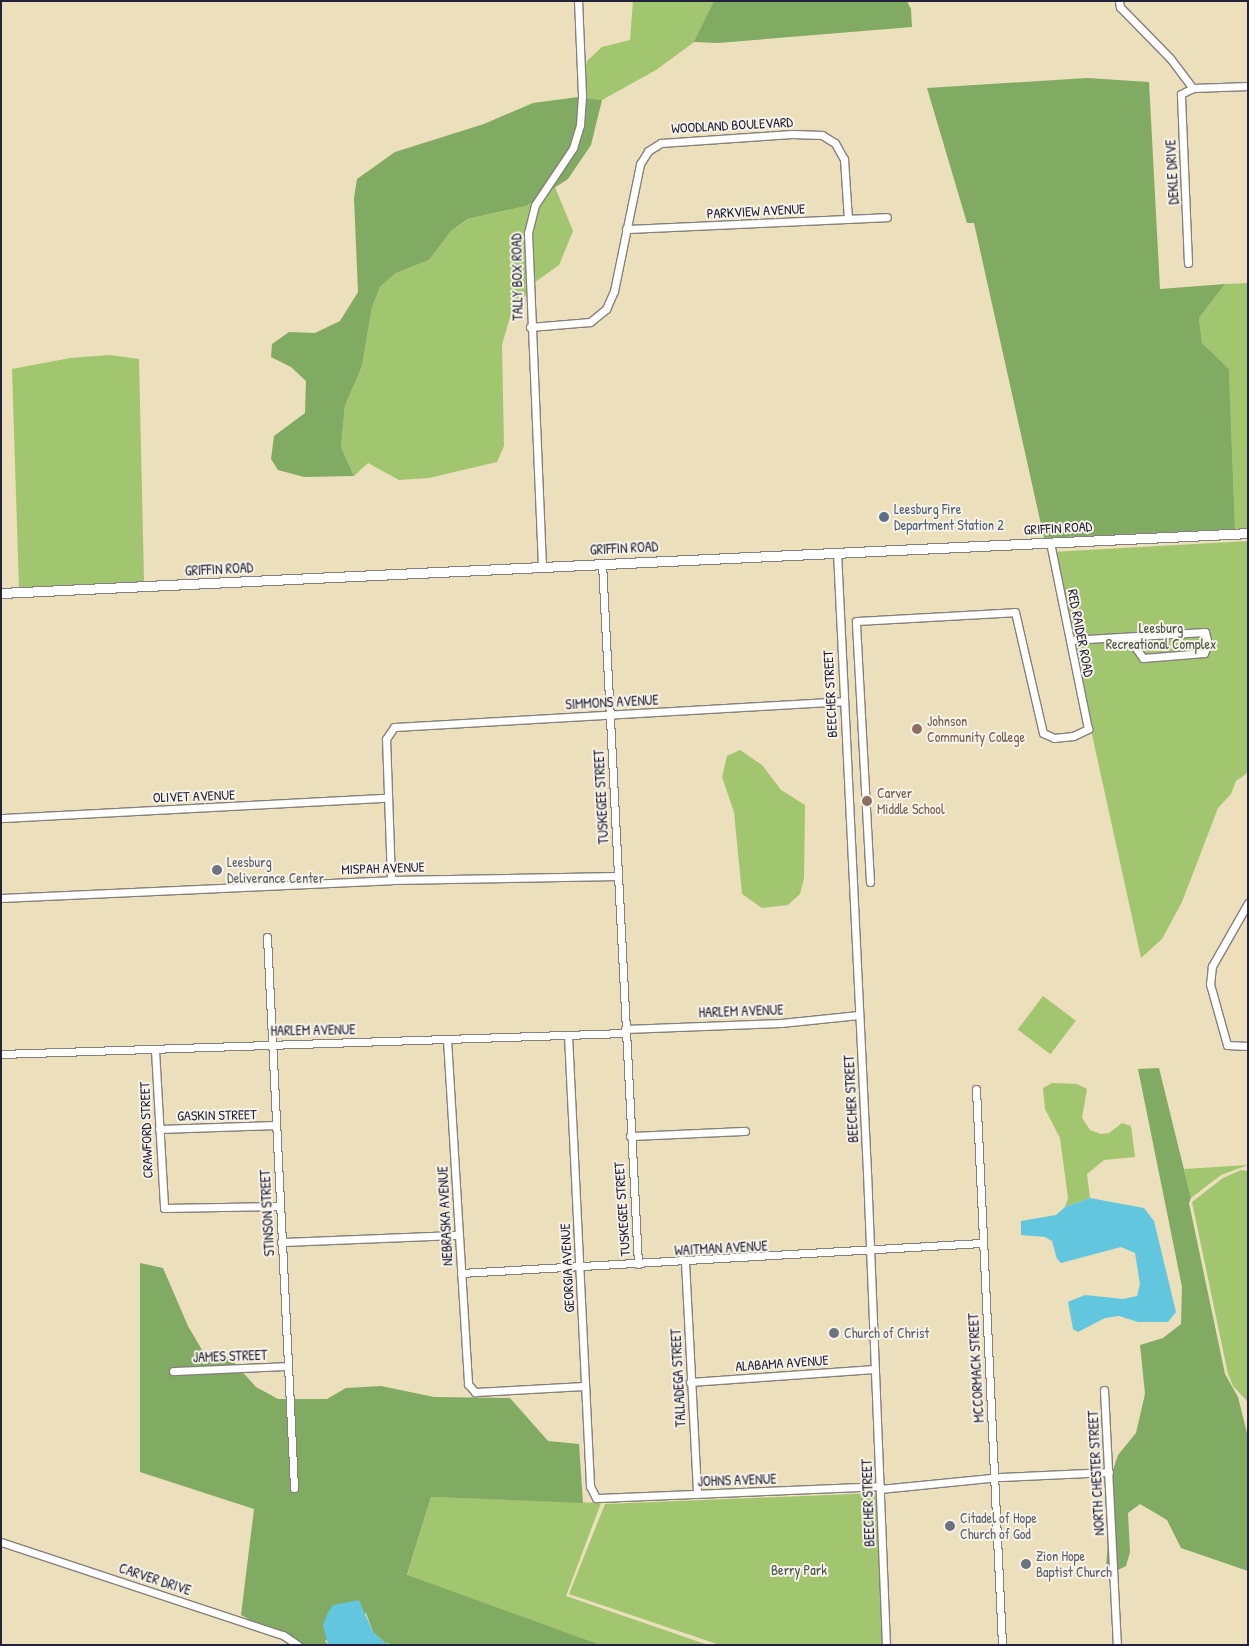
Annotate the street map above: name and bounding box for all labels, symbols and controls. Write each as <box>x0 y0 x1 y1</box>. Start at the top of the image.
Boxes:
street label: WOODLAND BOULEVARD <box>671 113 793 137</box>
street label: DEKLE DRIVE <box>1162 139 1182 205</box>
street label: PARKVIEW AVENUE <box>706 200 806 222</box>
street label: TALLY BOX ROAD <box>508 233 526 321</box>
place label: Leesburg Fire Department Station 2 <box>894 501 1004 534</box>
marker: Leesburg Fire Department Station 2 <box>878 511 890 523</box>
street label: GRIFFIN ROAD <box>1023 518 1093 538</box>
street label: GRIFFIN ROAD <box>589 538 659 558</box>
street label: GRIFFIN ROAD <box>184 559 254 579</box>
street label: RED RAIDER ROAD <box>1064 588 1098 678</box>
park label: Leesburg Recreational Complex <box>1106 620 1216 652</box>
street label: BEECHER STREET <box>819 650 841 738</box>
street label: SIMMONS AVENUE <box>565 691 659 713</box>
place label: Johnson Community College <box>927 713 1025 746</box>
marker: Johnson Community College <box>911 723 923 735</box>
street label: TUSKEGEE STREET <box>590 749 612 845</box>
place label: Carver Middle School <box>877 785 945 818</box>
street label: OLIVET AVENUE <box>153 786 235 806</box>
marker: Carver Middle School <box>861 795 873 807</box>
place label: Leesburg Deliverance Center <box>227 854 324 886</box>
street label: MISPAH AVENUE <box>341 858 425 878</box>
marker: Leesburg Deliverance Center <box>211 864 223 876</box>
street label: HARLEM AVENUE <box>698 1001 784 1021</box>
street label: HARLEM AVENUE <box>270 1021 356 1039</box>
street label: BEECHER STREET <box>840 1055 862 1143</box>
street label: CRAWFORD STREET <box>136 1081 156 1179</box>
street label: GASKIN STREET <box>177 1106 257 1124</box>
street label: TUSKEGEE STREET <box>610 1161 634 1257</box>
street label: NEBRASKA AVENUE <box>434 1166 456 1266</box>
street label: STINSON STREET <box>256 1169 278 1257</box>
street label: GEORGIA AVENUE <box>556 1223 578 1313</box>
street label: WAITMAN AVENUE <box>674 1237 768 1259</box>
street label: MCCORMACK STREET <box>965 1313 987 1423</box>
place label: Church of Christ <box>844 1325 929 1341</box>
marker: Church of Christ <box>828 1327 840 1339</box>
street label: TALLADEGA STREET <box>667 1328 689 1428</box>
street label: JAMES STREET <box>193 1346 267 1366</box>
street label: ALABAMA AVENUE <box>735 1351 829 1375</box>
street label: NORTH CHESTER STREET <box>1084 1410 1108 1536</box>
street label: BEECHER STREET <box>858 1459 878 1547</box>
street label: JOHNS AVENUE <box>697 1470 777 1490</box>
place label: Citadel of Hope Church of God <box>960 1510 1037 1542</box>
marker: Citadel of Hope Church of God <box>944 1520 956 1532</box>
place label: Zion Hope Baptist Church <box>1036 1548 1112 1580</box>
marker: Zion Hope Baptist Church <box>1020 1558 1032 1570</box>
street label: CARVER DRIVE <box>117 1559 193 1599</box>
park label: Berry Park <box>771 1562 827 1578</box>

